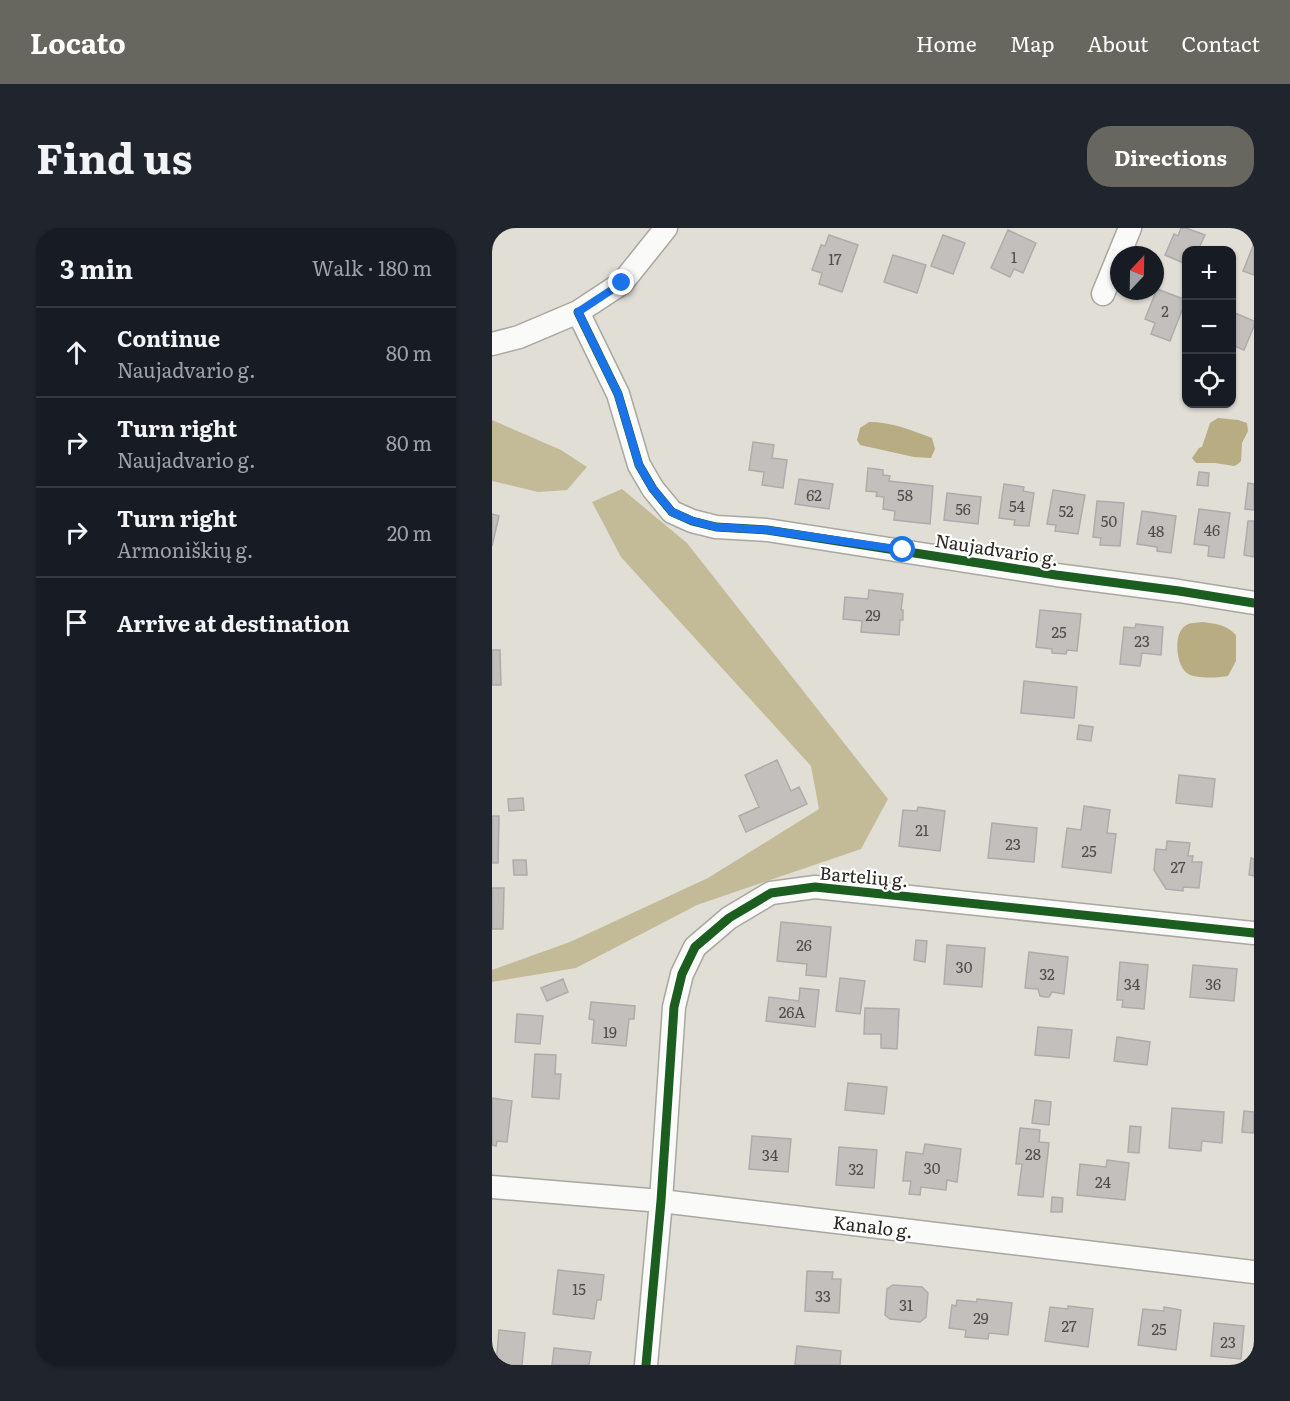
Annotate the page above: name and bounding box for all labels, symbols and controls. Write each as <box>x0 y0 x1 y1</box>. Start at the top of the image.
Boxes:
text: Locato <box>30 21 126 63</box>
text: Home <box>916 27 977 58</box>
text: Map <box>1010 27 1054 58</box>
text: About <box>1087 27 1149 58</box>
text: Contact <box>1182 27 1260 58</box>
text: Find us <box>36 125 193 187</box>
button: Directions <box>1087 126 1254 187</box>
house number: 1 <box>1011 245 1017 268</box>
north arrow <box>1110 246 1164 300</box>
map controls <box>1182 246 1236 408</box>
button: + <box>1182 246 1236 300</box>
house number: 17 <box>828 247 842 270</box>
text: 3 min <box>60 248 133 287</box>
text: Walk · 180 m <box>312 252 432 282</box>
route end <box>608 269 634 295</box>
house number: 2 <box>1161 299 1169 322</box>
button: − <box>1182 300 1236 354</box>
text: Continue <box>117 321 220 354</box>
icon: ahead <box>60 336 93 369</box>
text: 80 m <box>386 337 432 367</box>
text: Naujadvario g. <box>117 354 256 384</box>
button: locate <box>1182 354 1236 408</box>
text: Turn right <box>117 411 237 444</box>
icon: right <box>60 426 93 459</box>
text: 80 m <box>386 427 432 457</box>
text: Naujadvario g. <box>117 444 256 474</box>
house number: 62 <box>806 483 822 506</box>
house number: 58 <box>897 483 913 506</box>
house number: 54 <box>1009 494 1025 517</box>
house number: 56 <box>955 497 971 520</box>
house number: 52 <box>1058 499 1074 522</box>
text: Turn right <box>117 501 237 534</box>
house number: 50 <box>1101 509 1117 532</box>
icon: right <box>60 516 93 549</box>
text: 20 m <box>387 517 432 547</box>
house number: 46 <box>1204 518 1220 541</box>
house number: 48 <box>1148 519 1164 542</box>
street label: Naujadvario g. <box>933 526 1061 572</box>
text: Armoniškių g. <box>117 534 253 564</box>
route start <box>889 536 915 562</box>
house number: 29 <box>865 603 881 626</box>
icon: arrive <box>60 606 93 639</box>
text: Arrive at destination <box>117 606 350 639</box>
house number: 25 <box>1051 620 1067 643</box>
house number: 23 <box>1134 629 1150 652</box>
house number: 21 <box>915 818 929 841</box>
house number: 23 <box>1005 832 1021 855</box>
house number: 25 <box>1081 839 1097 862</box>
house number: 27 <box>1170 855 1186 878</box>
street label: Bartelių g. <box>819 859 909 893</box>
house number: 26 <box>796 933 812 956</box>
house number: 30 <box>956 955 973 978</box>
house number: 32 <box>1039 962 1055 985</box>
house number: 34 <box>1124 972 1140 995</box>
house number: 36 <box>1205 972 1221 995</box>
house number: 26A <box>779 1000 805 1023</box>
house number: 19 <box>603 1020 617 1043</box>
house number: 28 <box>1025 1142 1041 1165</box>
house number: 34 <box>762 1143 778 1166</box>
house number: 30 <box>924 1156 941 1179</box>
house number: 32 <box>848 1157 864 1180</box>
house number: 24 <box>1095 1170 1111 1193</box>
street label: Kanalo g. <box>831 1208 915 1244</box>
house number: 15 <box>572 1277 586 1300</box>
house number: 33 <box>815 1284 831 1307</box>
house number: 31 <box>899 1293 913 1316</box>
house number: 29 <box>973 1306 989 1329</box>
house number: 27 <box>1061 1314 1077 1337</box>
house number: 25 <box>1151 1317 1167 1340</box>
house number: 23 <box>1220 1330 1236 1353</box>

